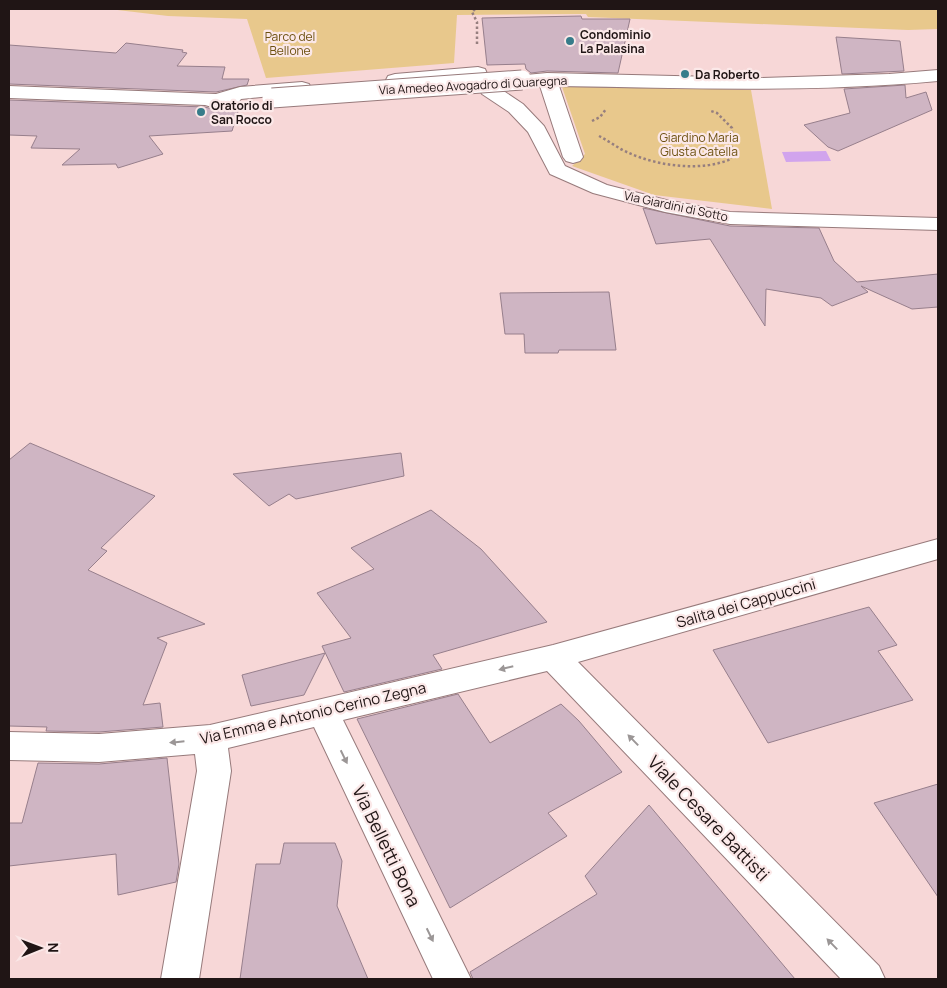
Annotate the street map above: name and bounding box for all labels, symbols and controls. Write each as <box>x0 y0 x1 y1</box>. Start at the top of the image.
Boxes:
place label: Condominio La Palasina <box>580 26 651 57</box>
park label: Parco del Bellone <box>265 28 315 59</box>
marker: Condominio La Palasina <box>564 35 576 47</box>
place label: Da Roberto <box>695 66 760 83</box>
marker: Da Roberto <box>679 68 691 80</box>
street label: Via Amedeo Avogadro di Quaregna <box>378 72 568 98</box>
place label: Oratorio di San Rocco <box>211 97 273 128</box>
marker: Oratorio di San Rocco <box>195 106 207 118</box>
park label: Giardino Maria Giusta Catella <box>659 129 739 160</box>
street label: Via Giardini di Sotto <box>622 187 730 225</box>
street label: Salita dei Cappuccini <box>674 573 818 633</box>
one-way arrow <box>498 664 513 672</box>
street label: Via Emma e Antonio Cerino Zegna <box>198 677 428 749</box>
one-way arrow <box>628 734 640 746</box>
one-way arrow <box>168 739 184 747</box>
one-way arrow <box>340 750 348 764</box>
street label: Viale Cesare Battisti <box>643 750 775 886</box>
street label: Via Belletti Bona <box>347 781 427 911</box>
north arrow <box>15 923 65 973</box>
one-way arrow <box>426 927 435 942</box>
one-way arrow <box>826 939 838 951</box>
text: N <box>44 943 63 953</box>

